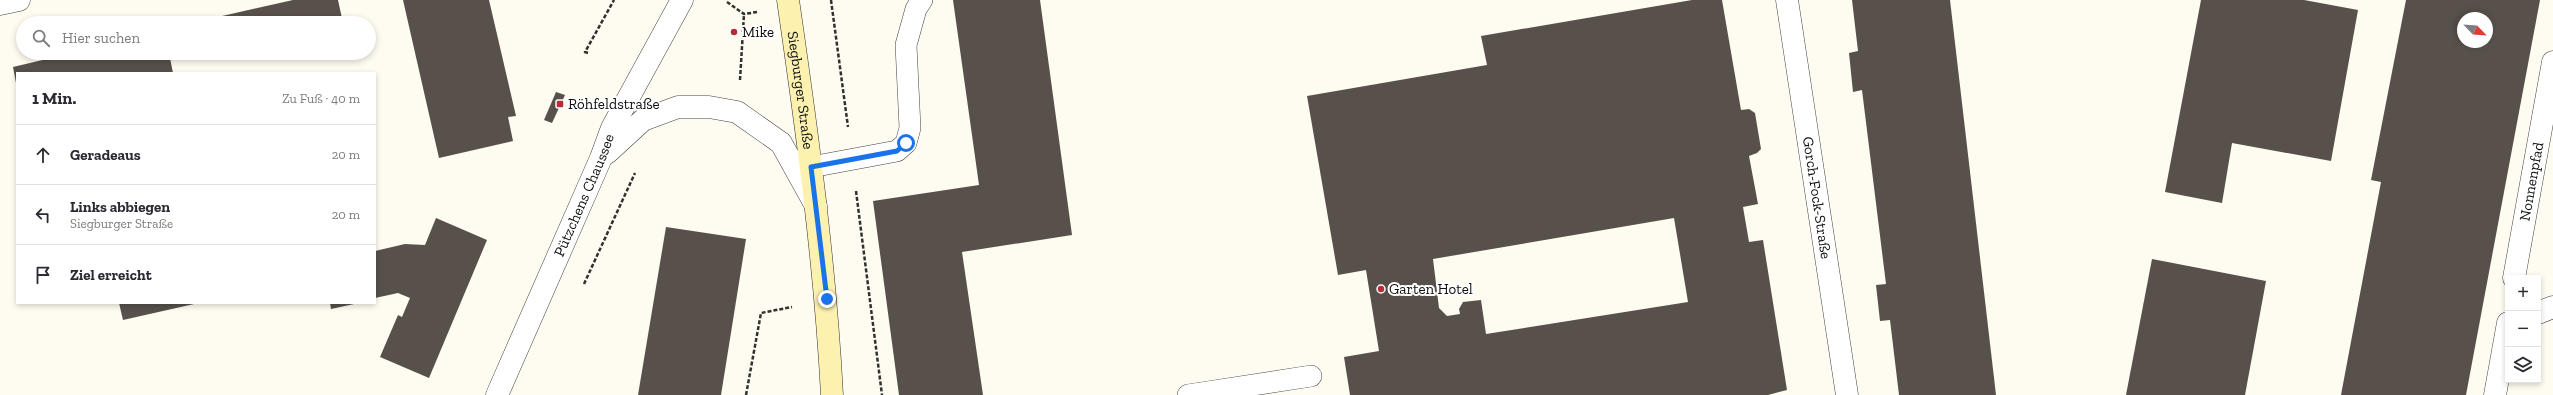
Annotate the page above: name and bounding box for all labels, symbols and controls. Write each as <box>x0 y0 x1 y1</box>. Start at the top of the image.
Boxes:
north arrow <box>2457 12 2493 48</box>
search box <box>16 16 376 60</box>
place label: Mike <box>742 23 774 41</box>
icon: search <box>30 27 52 49</box>
marker: Mike <box>729 27 739 37</box>
text: Hier suchen <box>62 29 140 47</box>
street label: Siegburger Straße <box>784 30 818 150</box>
text: 1 Min. <box>32 88 76 108</box>
text: Zu Fuß · 40 m <box>282 91 360 106</box>
place label: Röhfeldstraße <box>568 95 660 113</box>
marker: Röhfeldstraße <box>555 99 565 109</box>
street label: Pützchens Chaussee <box>550 131 618 259</box>
route start <box>897 134 915 152</box>
street label: Gorch-Fock-Straße <box>1799 135 1835 260</box>
street label: Nonnenpfad <box>2515 140 2548 222</box>
icon: ahead <box>32 144 54 166</box>
text: Geradeaus <box>70 146 141 164</box>
text: 20 m <box>332 147 360 162</box>
text: Links abbiegen <box>70 198 170 216</box>
icon: left <box>32 204 54 226</box>
text: 20 m <box>332 207 360 222</box>
text: Siegburger Straße <box>70 216 173 231</box>
icon: arrive <box>32 264 54 286</box>
text: Ziel erreicht <box>70 266 152 284</box>
map controls <box>2505 275 2541 383</box>
button: + <box>2505 275 2541 311</box>
place label: Garten Hotel <box>1389 280 1473 298</box>
marker: Garten Hotel <box>1376 284 1386 294</box>
route end <box>818 290 836 308</box>
button: − <box>2505 311 2541 347</box>
button: layers <box>2505 347 2541 383</box>

